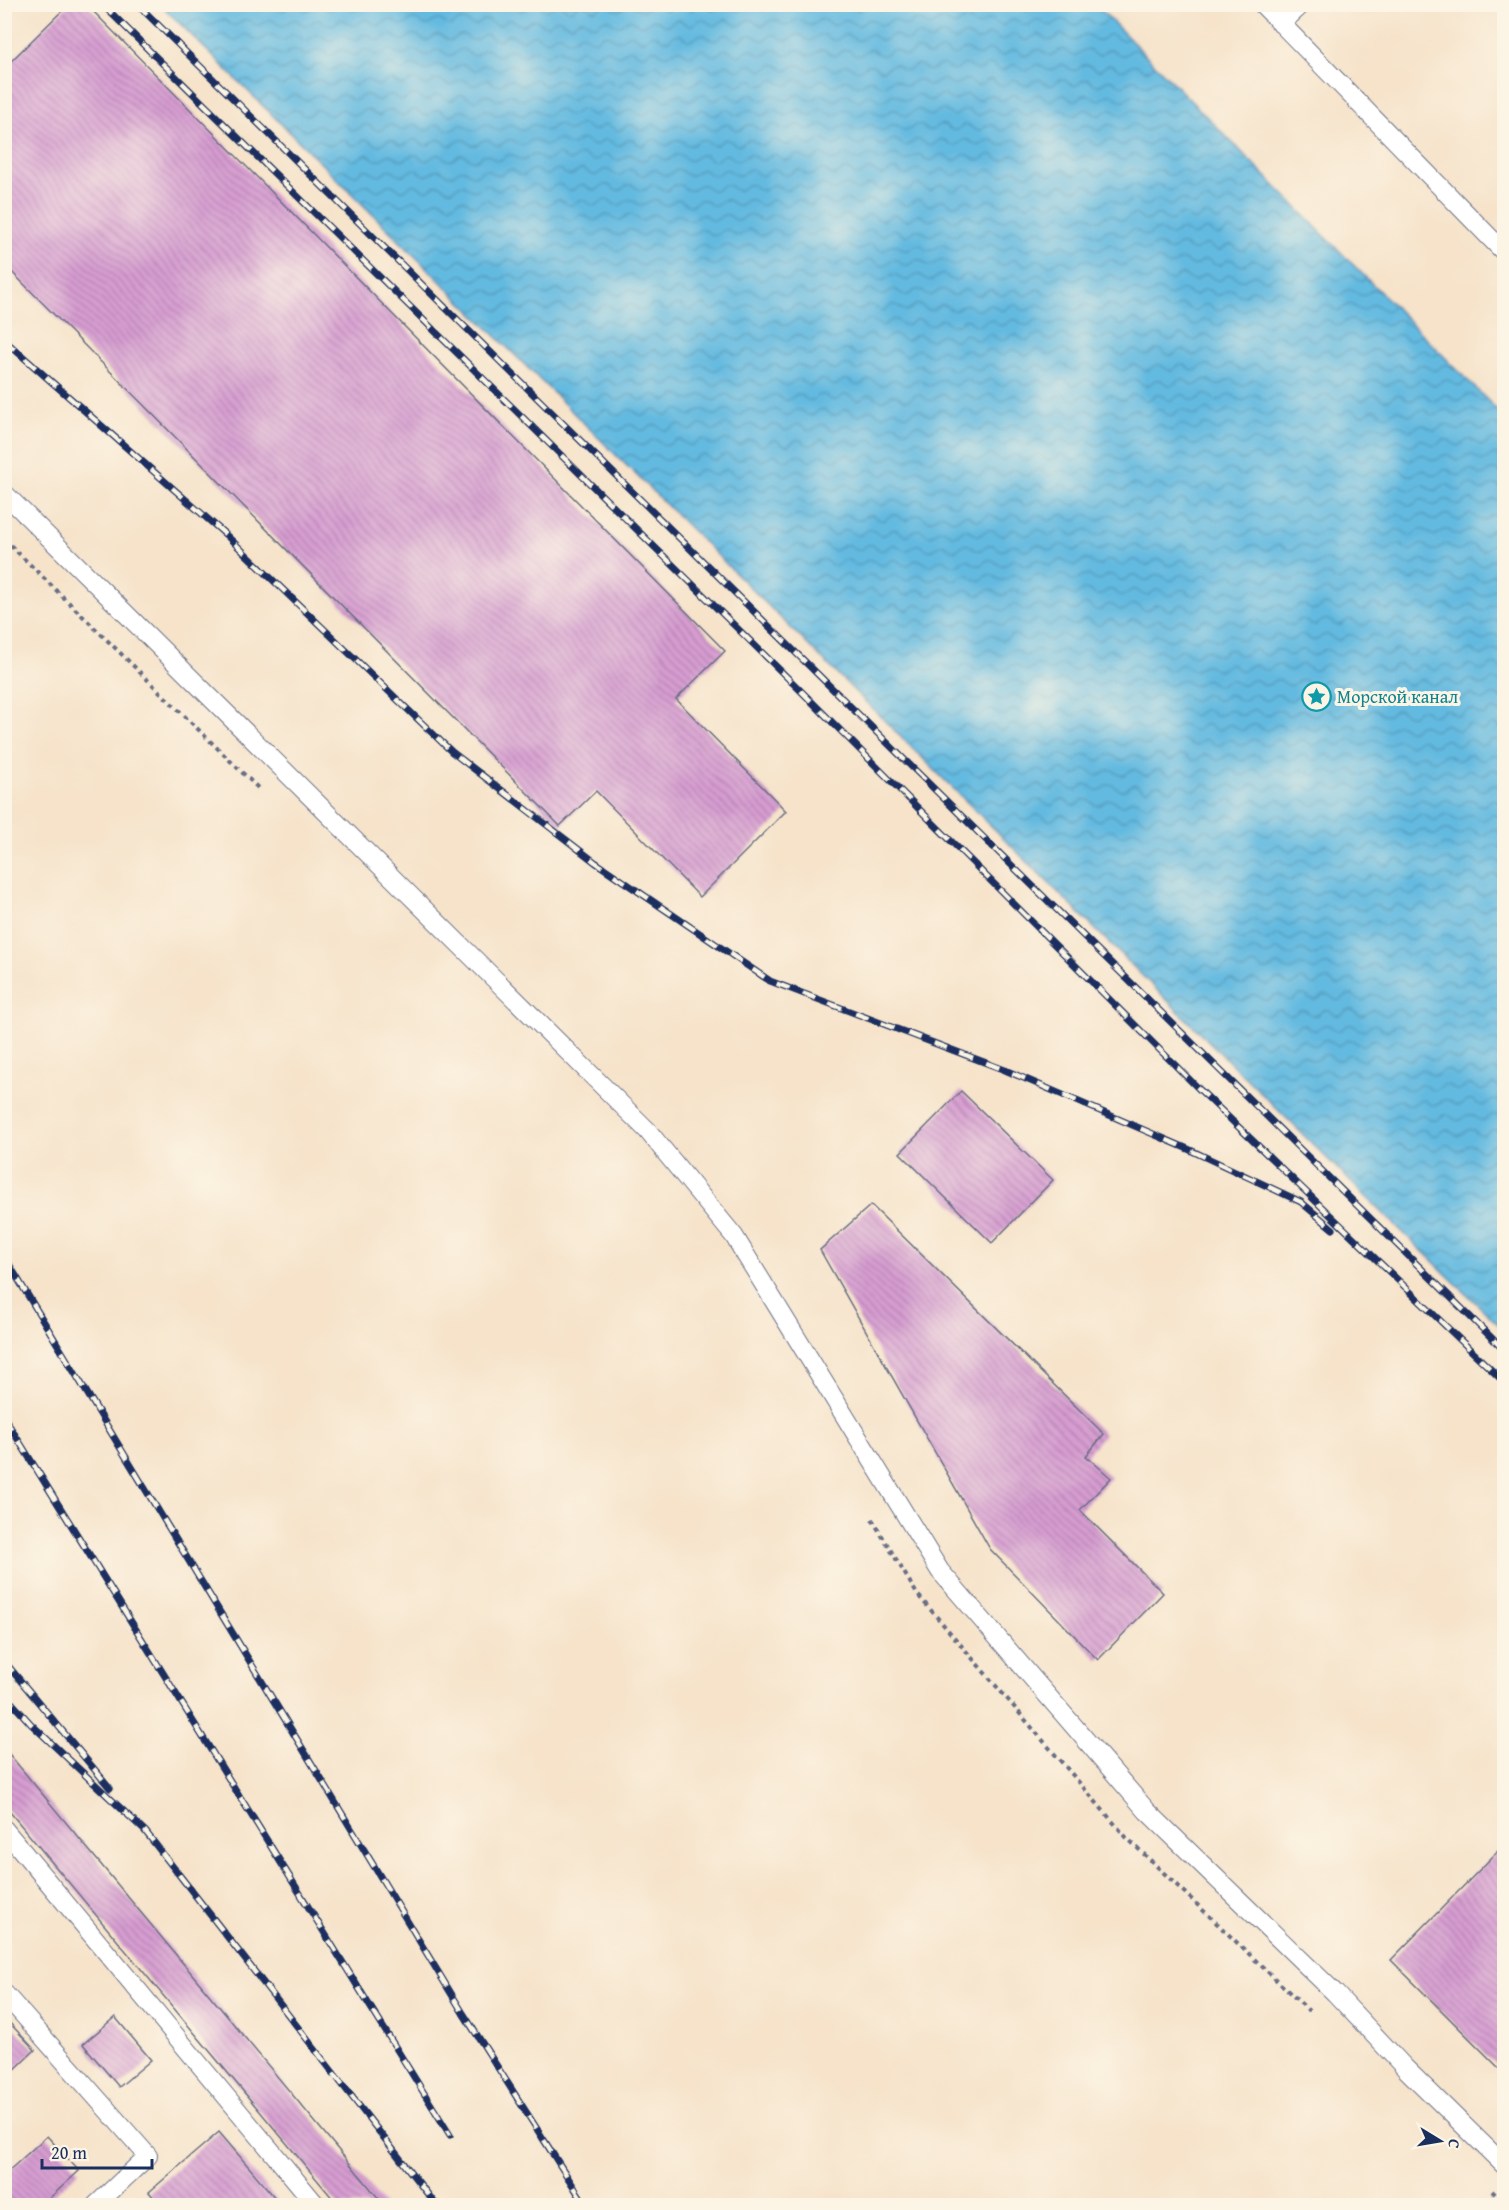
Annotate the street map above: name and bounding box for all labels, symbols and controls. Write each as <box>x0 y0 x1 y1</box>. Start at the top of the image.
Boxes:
place icon: Морской канал <box>1300 680 1332 712</box>
place label: Морской канал <box>1337 683 1458 710</box>
north arrow <box>1410 2111 1470 2171</box>
scale bar <box>42 2132 152 2170</box>
text: С <box>1442 2137 1467 2151</box>
text: 20 m <box>51 2139 87 2166</box>

